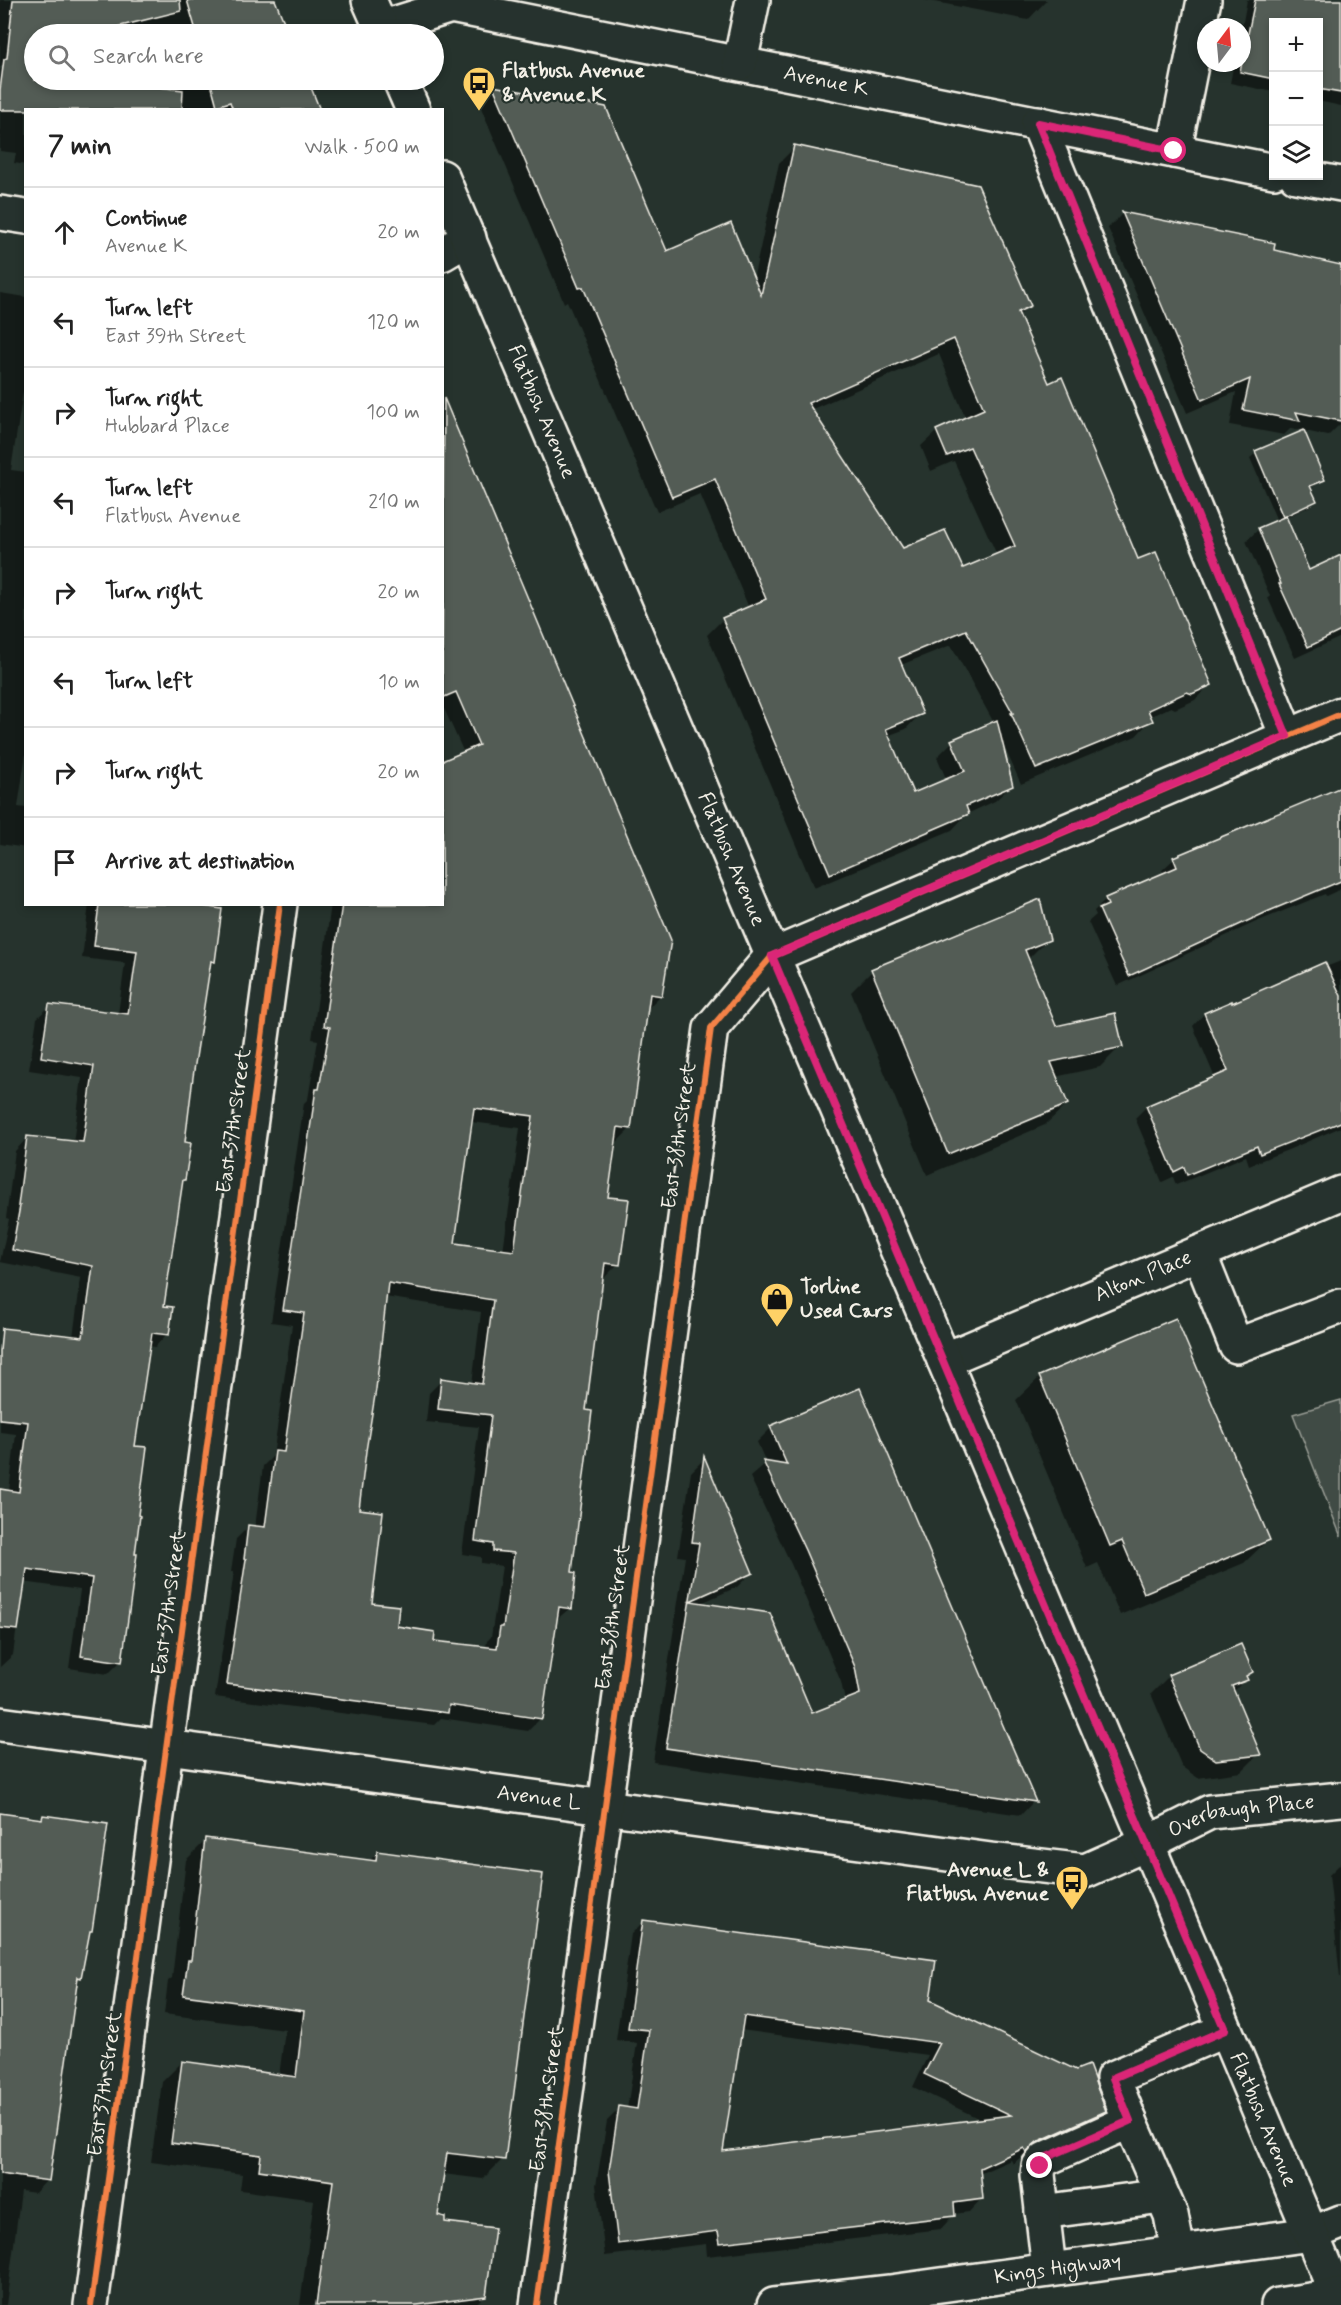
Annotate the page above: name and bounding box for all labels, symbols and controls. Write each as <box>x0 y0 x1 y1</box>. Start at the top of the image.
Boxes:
north arrow <box>1197 18 1251 72</box>
map controls <box>1269 18 1323 180</box>
button: + <box>1269 18 1323 72</box>
search box <box>24 24 444 90</box>
icon: search <box>45 41 78 74</box>
text: Search here <box>93 43 204 71</box>
place label: Flatbush Avenue & Avenue K <box>502 57 645 109</box>
street label: Avenue K <box>781 59 871 103</box>
bus stop icon: Flatbush Avenue & Avenue K <box>461 65 497 112</box>
button: − <box>1269 72 1323 126</box>
button: layers <box>1269 126 1323 180</box>
text: 7 min <box>48 130 112 164</box>
text: Walk · 500 m <box>305 134 420 161</box>
route start <box>1160 137 1186 163</box>
text: Continue <box>105 205 187 233</box>
icon: ahead <box>48 216 81 249</box>
text: 20 m <box>377 219 420 246</box>
text: Avenue K <box>105 233 187 260</box>
text: Turn left <box>105 295 193 323</box>
icon: left <box>48 306 81 339</box>
text: 120 m <box>367 309 420 336</box>
text: East 39th Street <box>105 323 246 350</box>
street label: Flatbush Avenue <box>501 340 582 483</box>
text: Turn right <box>105 385 203 413</box>
icon: right <box>48 396 81 429</box>
text: 100 m <box>366 399 420 426</box>
text: Hubbard Place <box>105 413 230 440</box>
text: Turn left <box>105 475 193 503</box>
icon: left <box>48 486 81 519</box>
text: 210 m <box>368 489 420 516</box>
text: Flatbush Avenue <box>105 503 241 530</box>
icon: right <box>48 576 81 609</box>
text: Turn right <box>105 578 203 606</box>
text: 20 m <box>377 579 420 606</box>
icon: left <box>48 666 81 699</box>
text: Turn left <box>105 668 193 696</box>
text: 10 m <box>378 669 420 696</box>
icon: right <box>48 756 81 789</box>
text: Turn right <box>105 758 203 786</box>
text: 20 m <box>377 759 420 786</box>
street label: Flatbush Avenue <box>691 788 772 930</box>
icon: arrive <box>48 846 81 879</box>
text: Arrive at destination <box>105 848 295 876</box>
street label: East 37th Street <box>210 1046 258 1195</box>
street label: East 38th Street <box>655 1061 703 1211</box>
street label: Alton Place <box>1090 1243 1196 1309</box>
place label: Torline Used Cars <box>800 1273 894 1325</box>
shop icon: Torline Used Cars <box>759 1281 795 1328</box>
street label: East 37th Street <box>145 1528 193 1677</box>
street label: East 38th Street <box>589 1542 637 1692</box>
street label: Avenue L <box>495 1778 583 1818</box>
street label: Overbaugh Place <box>1163 1788 1316 1845</box>
place label: Avenue L & Flatbush Avenue <box>906 1856 1050 1908</box>
bus stop icon: Avenue L & Flatbush Avenue <box>1054 1864 1090 1911</box>
street label: East 37th Street <box>81 2009 129 2158</box>
street label: East 38th Street <box>523 2024 571 2174</box>
street label: Flatbush Avenue <box>1223 2048 1304 2191</box>
route end <box>1026 2152 1052 2178</box>
street label: Kings Highway <box>992 2246 1123 2291</box>

